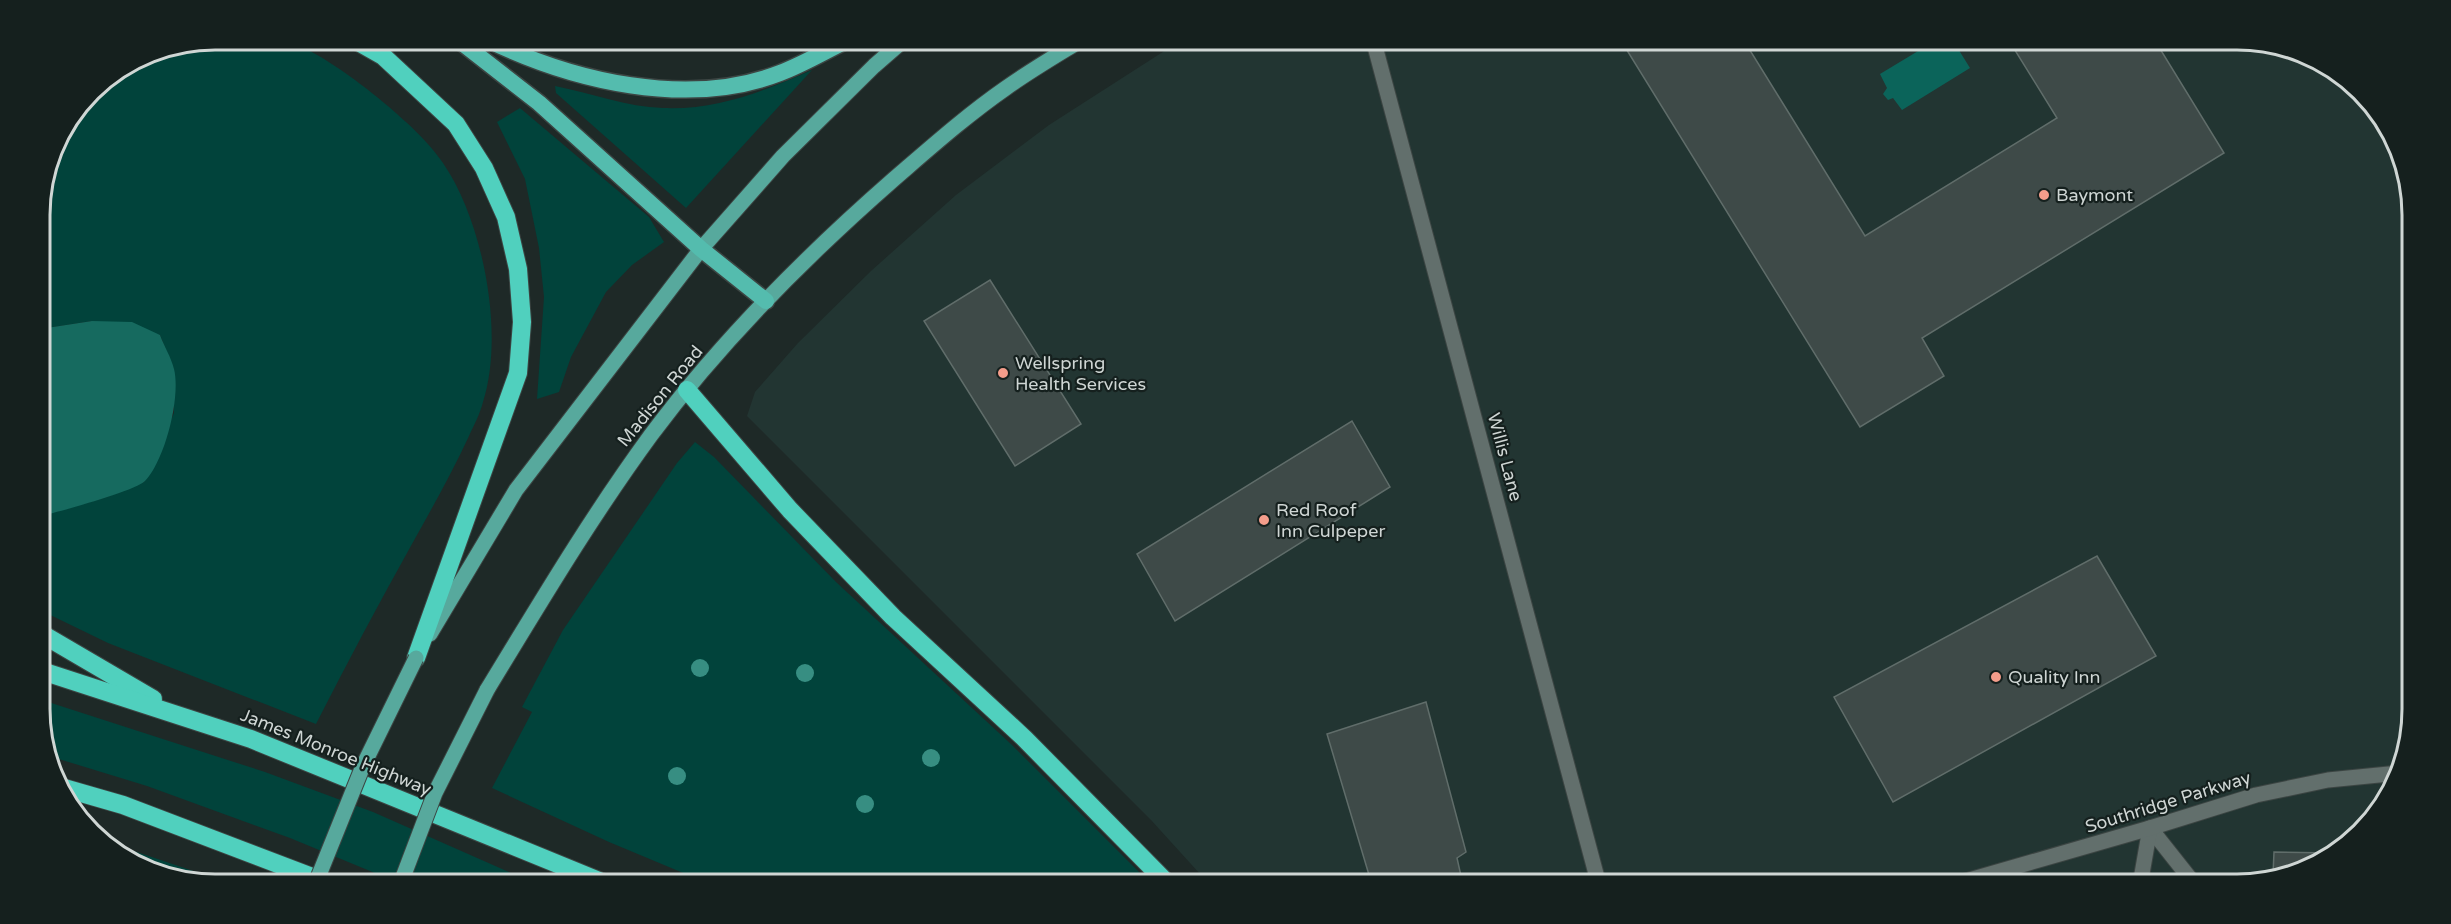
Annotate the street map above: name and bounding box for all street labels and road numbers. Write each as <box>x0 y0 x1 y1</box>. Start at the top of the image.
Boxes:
street label: Madison Road <box>612 341 708 451</box>
street label: Willis Lane <box>1483 410 1527 504</box>
street label: James Monroe Highway <box>237 704 435 800</box>
street label: Southridge Parkway <box>2083 766 2254 838</box>

